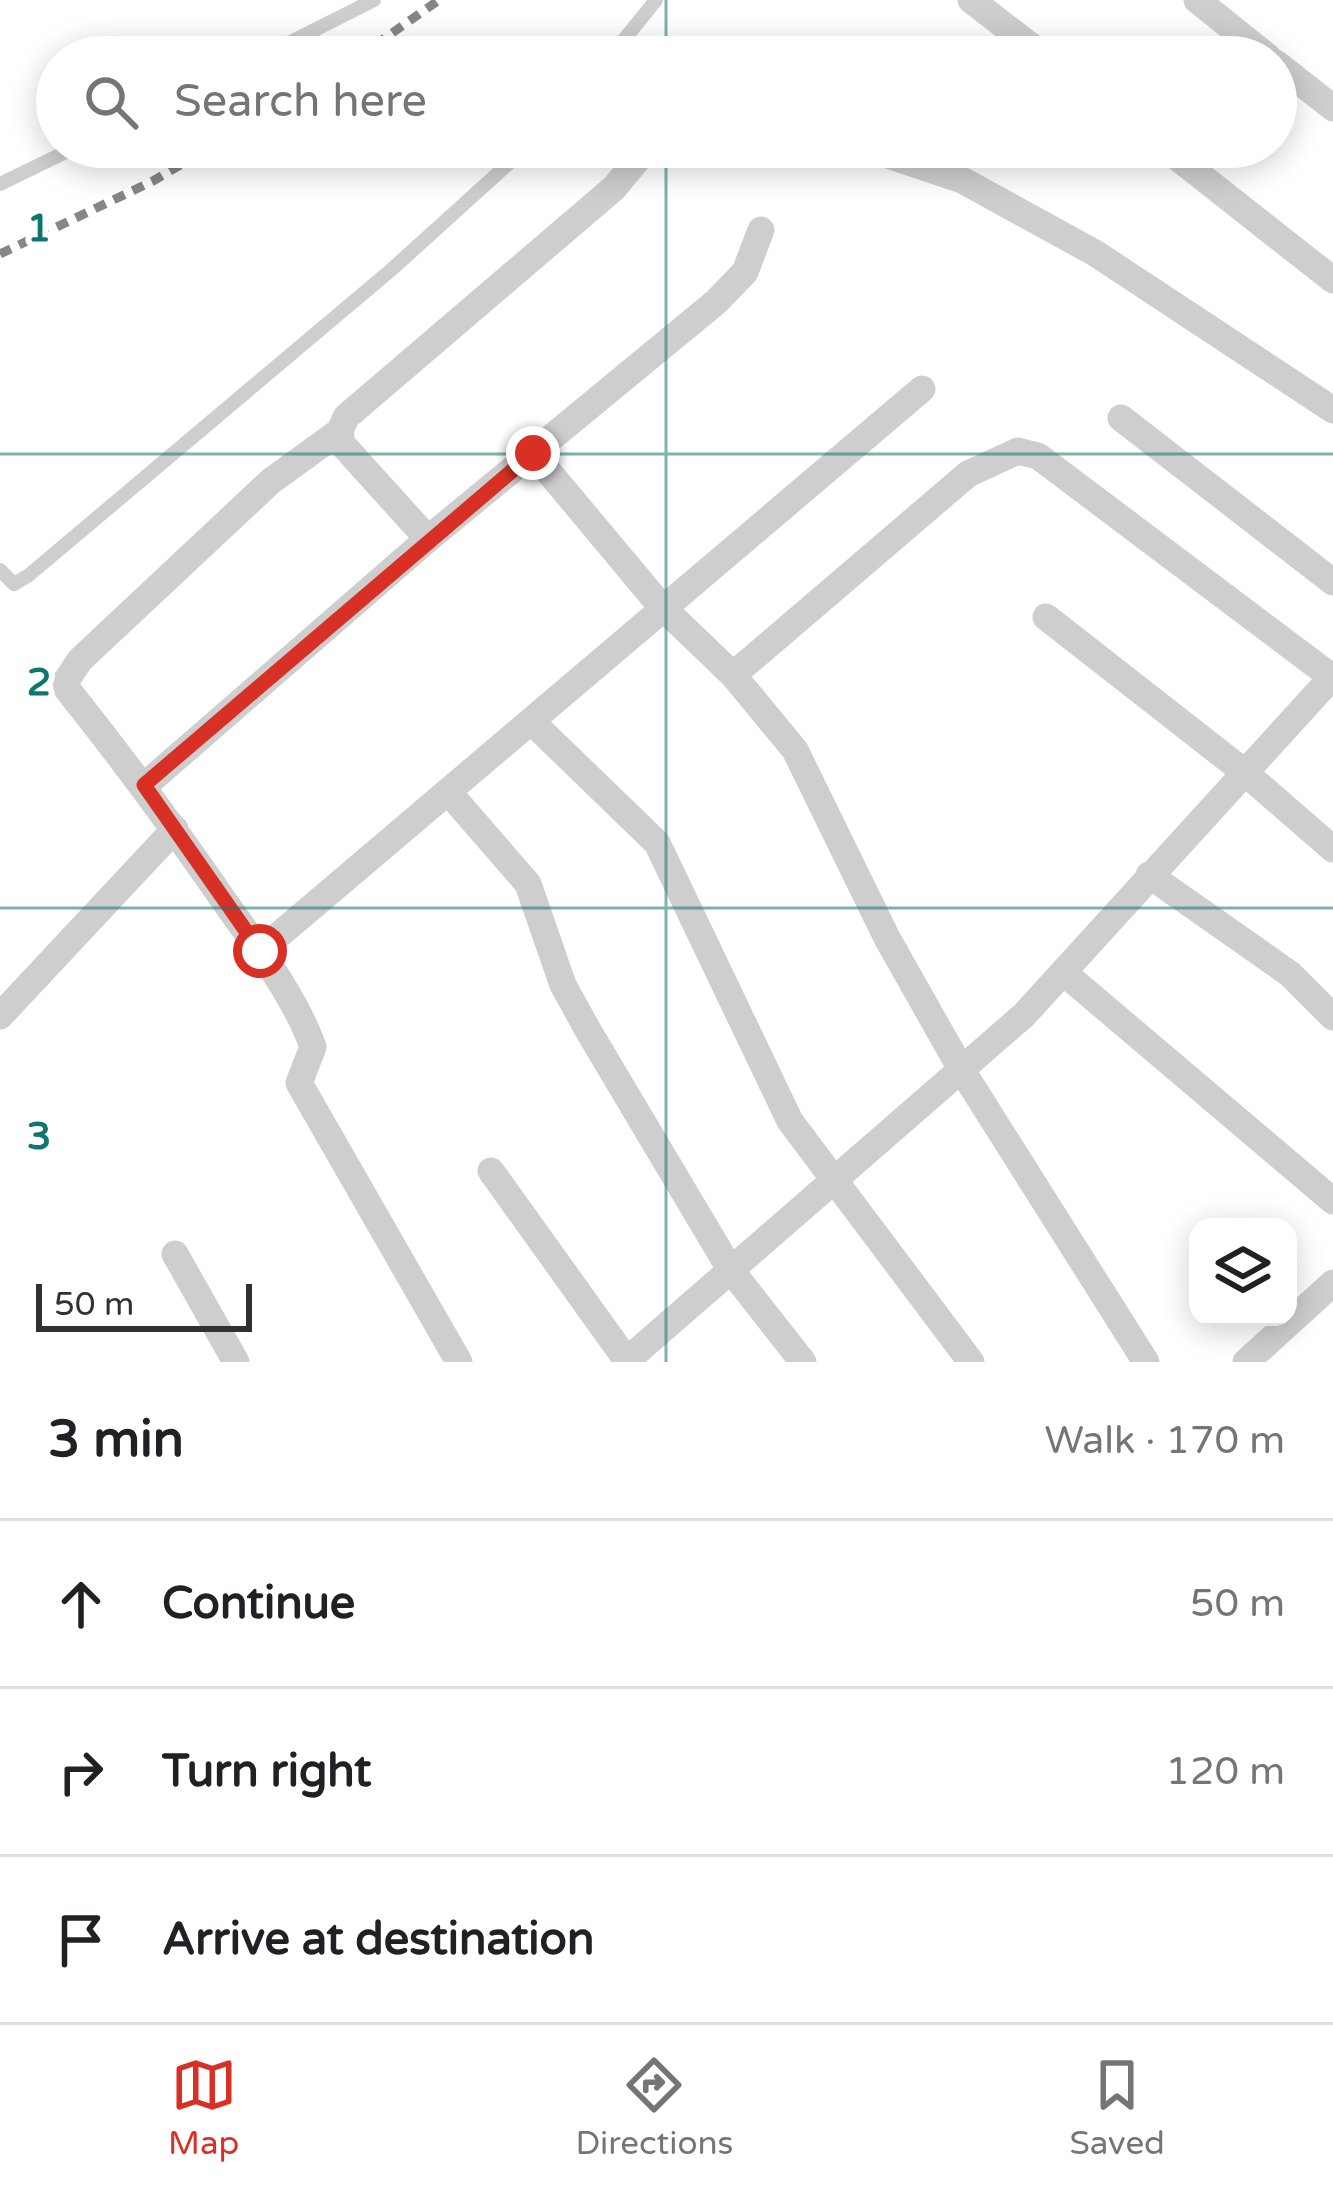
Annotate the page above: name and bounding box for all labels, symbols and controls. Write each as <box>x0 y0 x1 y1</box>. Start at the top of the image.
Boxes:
search box <box>36 36 1297 168</box>
icon: search <box>78 69 144 135</box>
text: Search here <box>174 75 427 129</box>
text: 1 <box>27 205 51 252</box>
route end <box>506 426 560 480</box>
text: 2 <box>27 659 51 706</box>
route start <box>233 924 287 978</box>
text: 3 <box>27 1113 51 1160</box>
map controls <box>1189 1218 1297 1326</box>
button: layers <box>1189 1218 1297 1326</box>
scale bar <box>36 1278 252 1331</box>
text: 50 m <box>54 1285 134 1324</box>
text: 3 min <box>48 1409 184 1471</box>
text: Walk · 170 m <box>1044 1417 1285 1464</box>
icon: ahead <box>48 1571 114 1637</box>
text: Continue <box>162 1577 355 1631</box>
text: 50 m <box>1190 1580 1285 1627</box>
icon: right <box>48 1739 114 1805</box>
text: Turn right <box>162 1745 371 1799</box>
text: 120 m <box>1166 1748 1285 1795</box>
icon: arrive <box>48 1907 114 1973</box>
text: Arrive at destination <box>162 1913 594 1967</box>
tab: Map <box>168 2052 239 2163</box>
tab: Directions <box>575 2052 733 2163</box>
tab: Saved <box>1070 2052 1165 2163</box>

